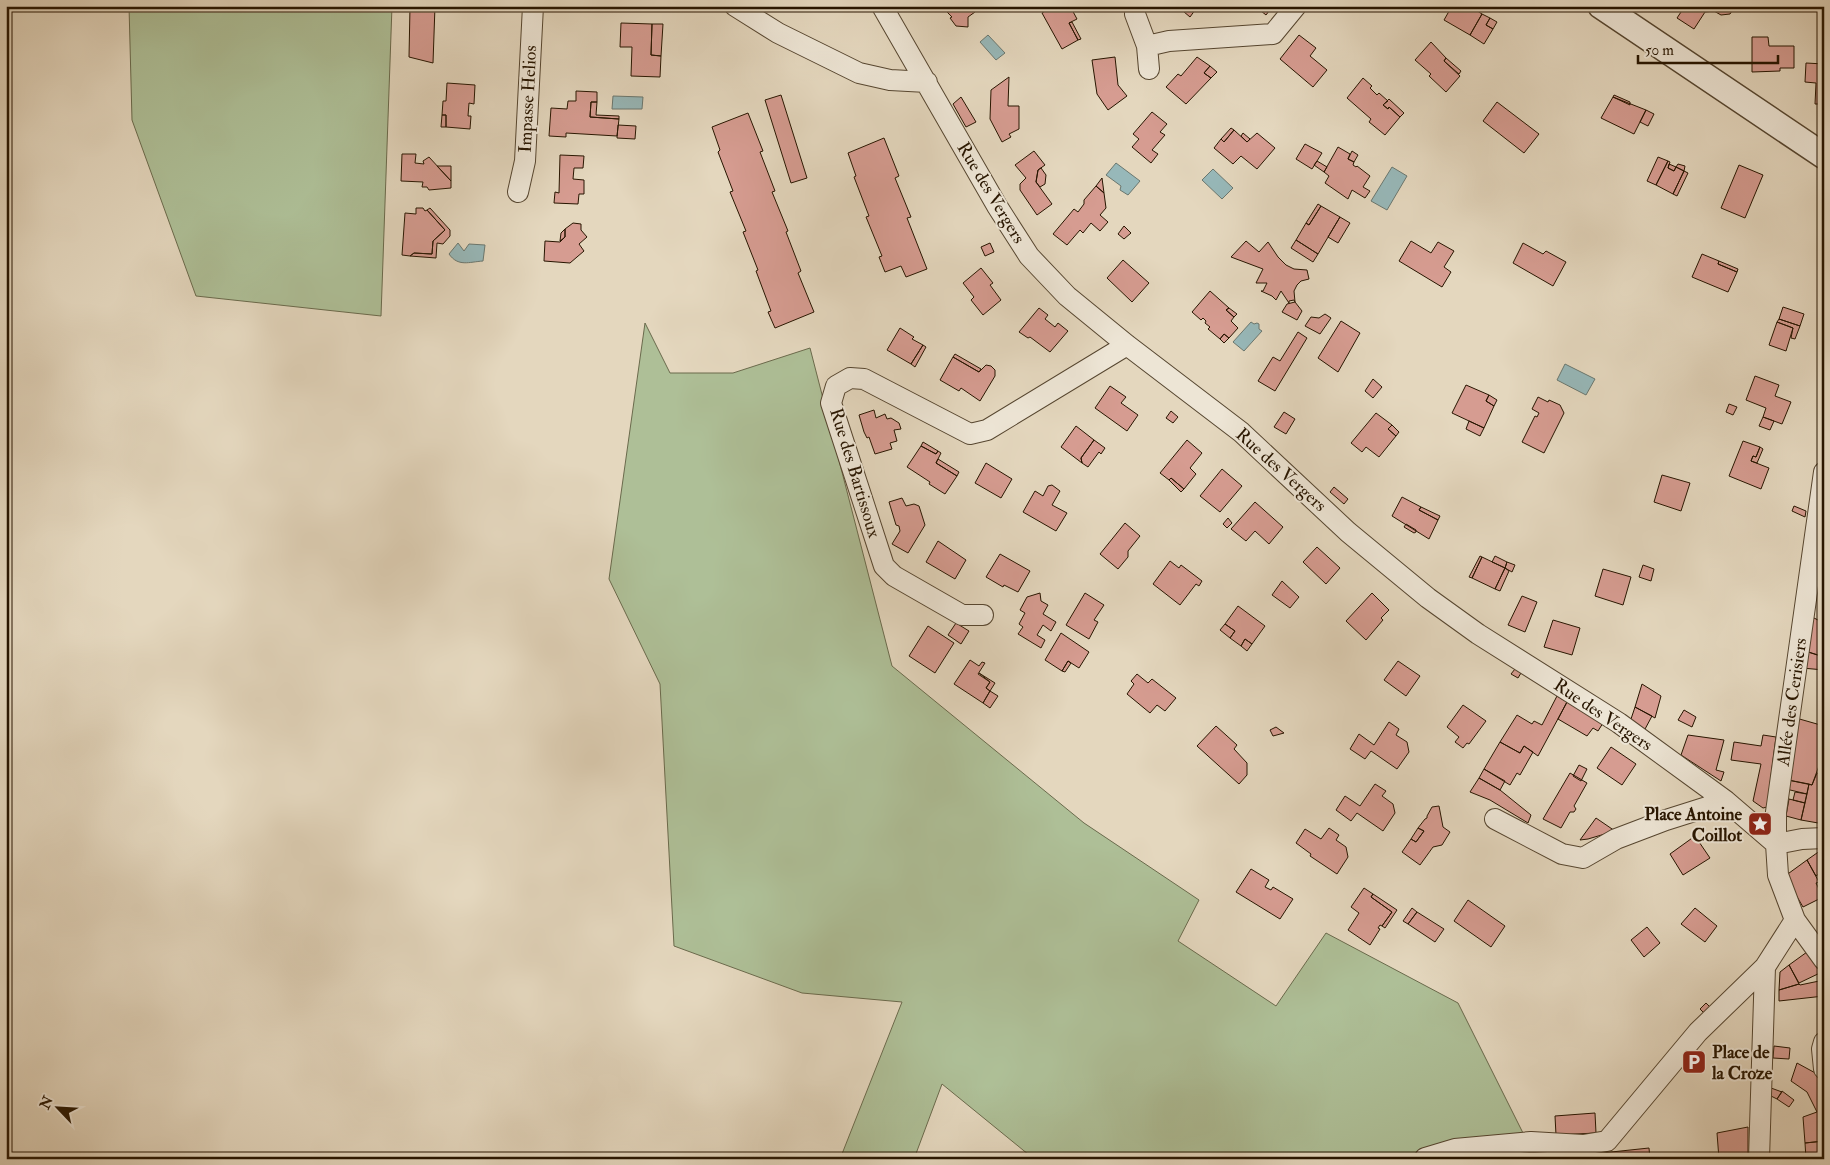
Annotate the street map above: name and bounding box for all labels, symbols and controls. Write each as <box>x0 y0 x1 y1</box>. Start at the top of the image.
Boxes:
scale bar <box>1638 32 1778 64</box>
text: 50 m <box>1645 41 1674 60</box>
street label: Impasse Helios <box>514 45 542 153</box>
street label: Rue des Vergers <box>952 138 1030 248</box>
street label: Rue des Bartissoux <box>824 405 886 541</box>
street label: Rue des Vergers <box>1231 423 1331 517</box>
street label: Allée des Cerisiers <box>1771 636 1812 769</box>
street label: Rue des Vergers <box>1549 674 1657 756</box>
place label: Place Antoine Coillot <box>1644 803 1742 847</box>
place icon: Place Antoine Coillot <box>1747 811 1773 837</box>
place label: Place de la Croze <box>1711 1041 1773 1085</box>
parking icon: Place de la Croze <box>1681 1049 1707 1075</box>
north arrow <box>32 1082 82 1132</box>
text: N <box>36 1093 57 1113</box>

